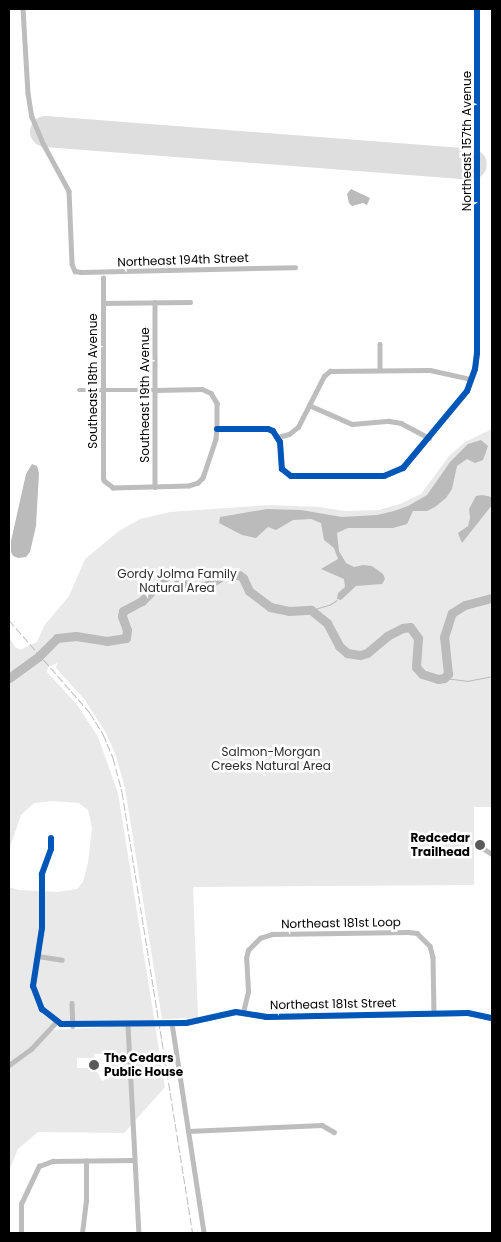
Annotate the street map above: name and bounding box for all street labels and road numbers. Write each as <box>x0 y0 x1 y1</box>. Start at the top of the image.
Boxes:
street label: Northeast 157th Avenue <box>460 71 474 211</box>
street label: Northeast 194th Street <box>117 251 249 269</box>
street label: Southeast 18th Avenue <box>86 313 100 449</box>
street label: Southeast 19th Avenue <box>138 327 152 463</box>
street label: Northeast 181st Loop <box>281 915 401 931</box>
street label: Northeast 181st Street <box>270 996 396 1012</box>

